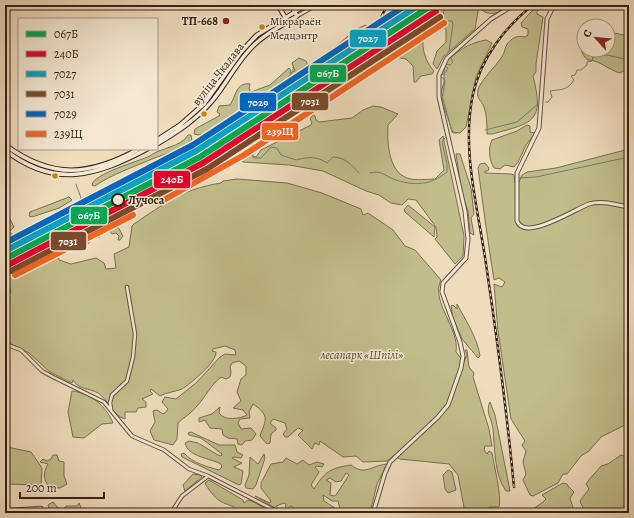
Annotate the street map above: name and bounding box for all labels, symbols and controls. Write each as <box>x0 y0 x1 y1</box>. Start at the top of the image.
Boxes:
place label: ТП-668 <box>182 13 218 29</box>
place label: Мікрараён Медцэнтр <box>270 14 321 43</box>
marker: ТП-668 <box>221 16 231 26</box>
legend <box>18 18 158 150</box>
north arrow <box>576 18 616 58</box>
marker: Мікрараён Медцэнтр <box>257 22 267 32</box>
text: 067Б <box>54 26 78 42</box>
text: С <box>579 27 596 40</box>
line badge: 7027 <box>349 29 387 48</box>
text: 7027 <box>358 31 378 46</box>
street label: вуліца Чкалава <box>188 39 248 109</box>
text: 240Б <box>54 46 79 62</box>
line badge: 067Б <box>309 64 347 83</box>
text: 7027 <box>54 66 77 82</box>
text: 067Б <box>317 66 339 81</box>
text: 7031 <box>54 86 75 102</box>
line badge: 7029 <box>239 92 277 112</box>
line badge: 7031 <box>291 92 329 111</box>
text: 7031 <box>301 94 320 109</box>
text: 7029 <box>248 95 268 110</box>
text: 7029 <box>54 106 77 122</box>
unlabelled marker <box>199 109 209 119</box>
line badge: 239Щ <box>261 122 299 141</box>
text: 239Щ <box>267 124 294 139</box>
text: 239Щ <box>54 126 83 142</box>
line badge: 240Б <box>153 170 191 189</box>
unlabelled marker <box>50 171 60 181</box>
text: 240Б <box>161 172 184 187</box>
place label: Лучоса <box>128 192 165 208</box>
marker: Лучоса <box>111 193 125 207</box>
line badge: 067Б <box>70 206 108 225</box>
text: 067Б <box>78 208 100 223</box>
line badge: 7031 <box>50 231 87 251</box>
text: 7031 <box>59 234 78 249</box>
park label: лесапарк «Шпілі» <box>320 347 403 363</box>
scale bar <box>20 474 104 500</box>
text: 200 m <box>26 480 57 496</box>

